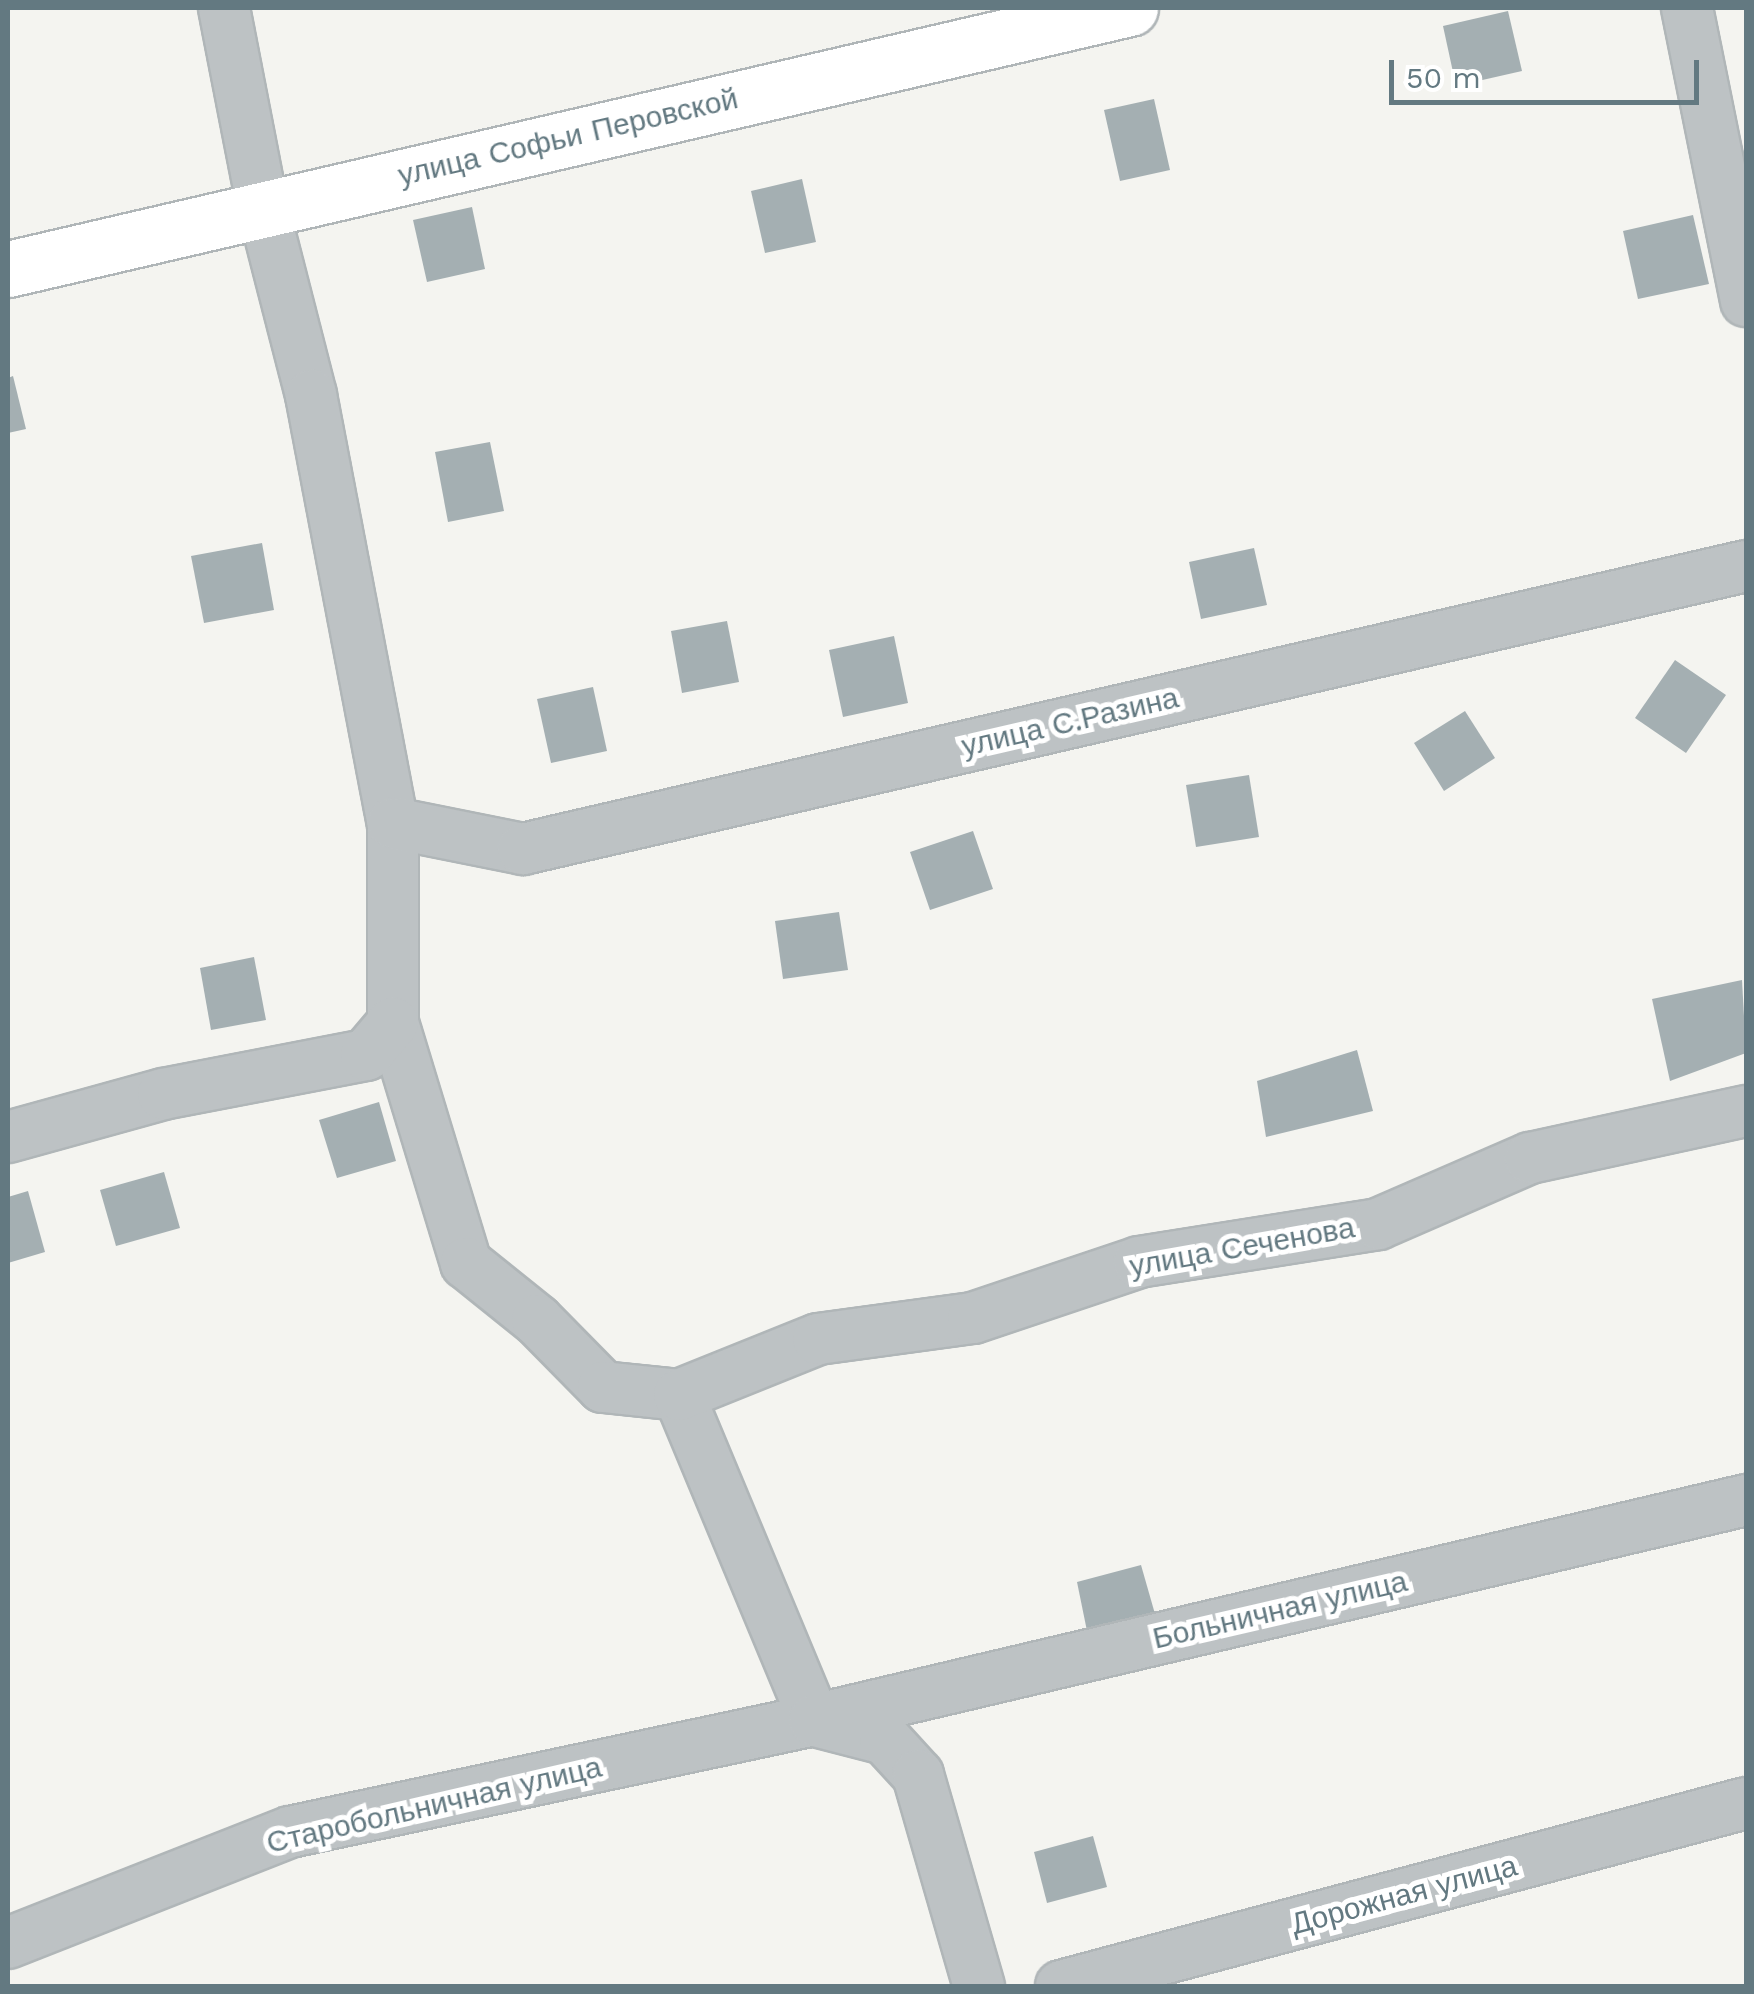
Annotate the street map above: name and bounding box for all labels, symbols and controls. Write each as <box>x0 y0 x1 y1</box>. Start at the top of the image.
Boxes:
scale bar <box>1394 40 1704 102</box>
text: 50 m <box>1406 60 1481 95</box>
street label: улица Софьи Перовской <box>395 80 741 194</box>
street label: улица С.Разина <box>958 680 1182 764</box>
street label: улица Сеченова <box>1127 1209 1357 1285</box>
street label: Больничная улица <box>1149 1563 1411 1657</box>
street label: Старобольничная улица <box>263 1749 605 1861</box>
street label: Дорожная улица <box>1287 1848 1521 1942</box>

